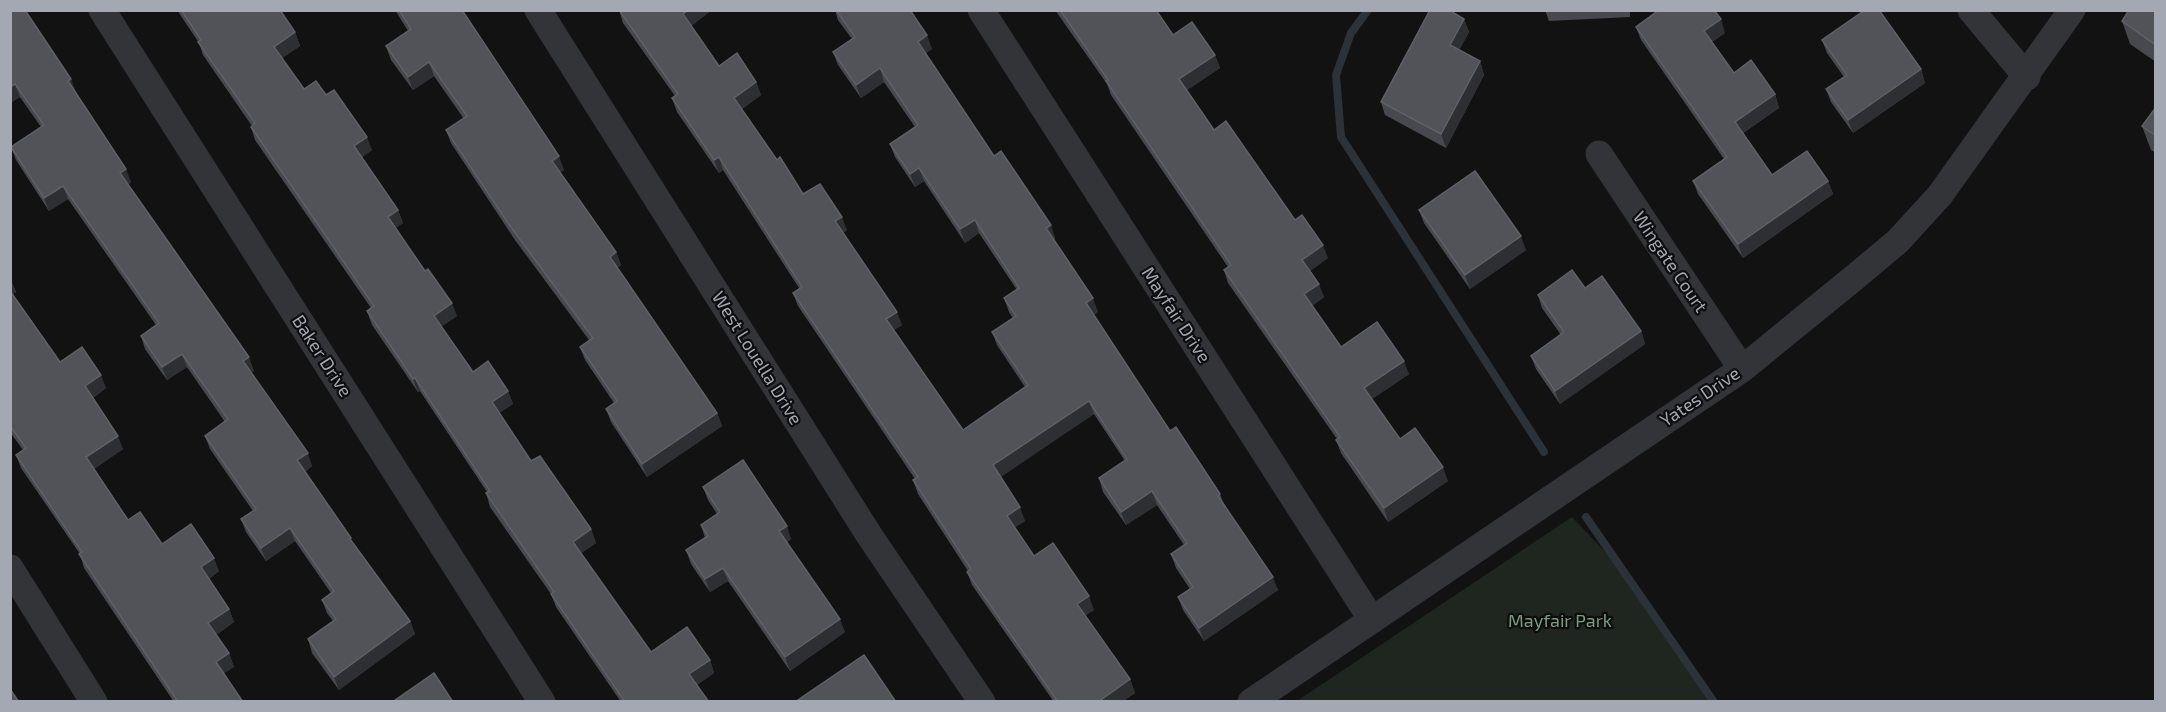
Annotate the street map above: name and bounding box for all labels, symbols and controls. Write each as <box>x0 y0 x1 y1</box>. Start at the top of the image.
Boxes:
street label: Wingate Court <box>1629 207 1713 316</box>
street label: Mayfair Drive <box>1138 262 1216 367</box>
street label: West Louella Drive <box>708 287 808 428</box>
street label: Baker Drive <box>288 310 357 401</box>
street label: Yates Drive <box>1655 361 1744 431</box>
park label: Mayfair Park <box>1508 609 1612 631</box>

